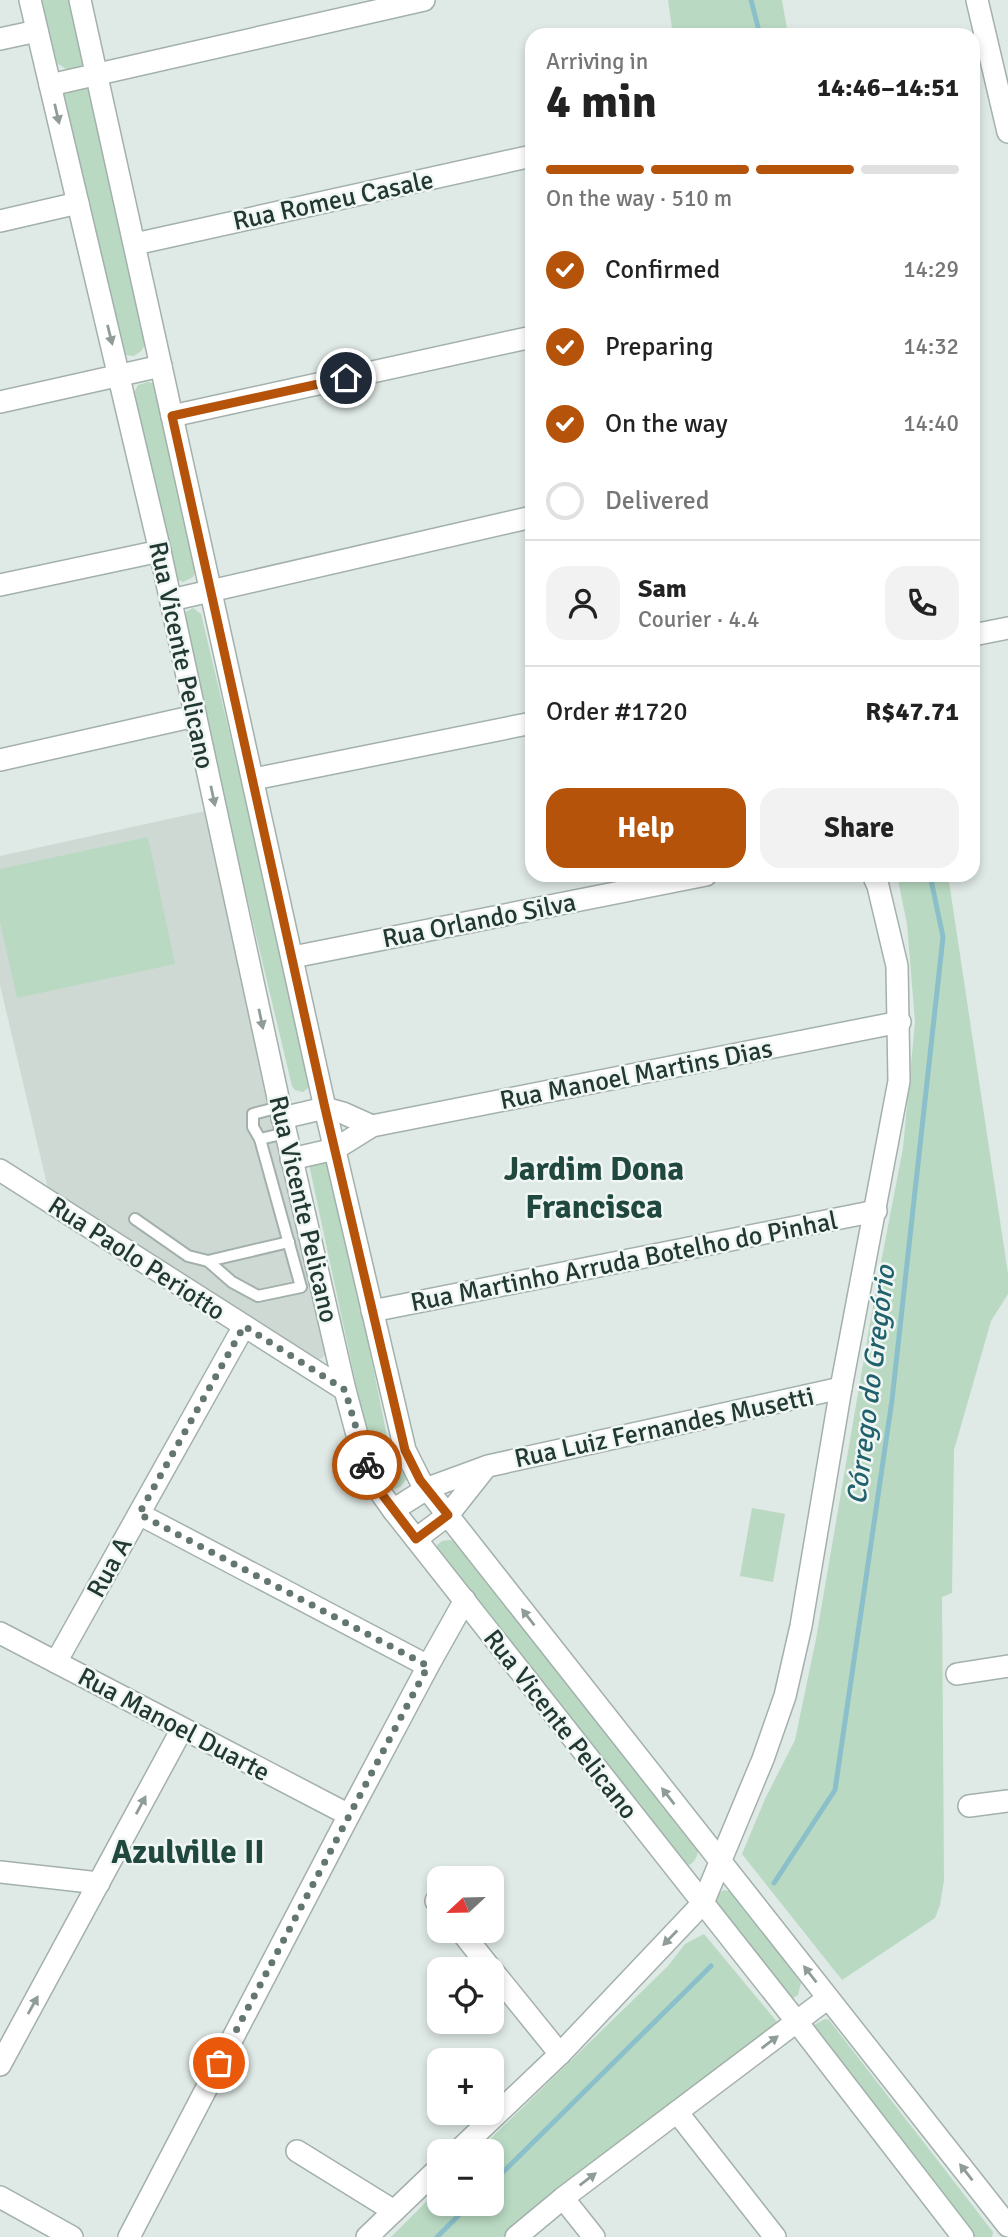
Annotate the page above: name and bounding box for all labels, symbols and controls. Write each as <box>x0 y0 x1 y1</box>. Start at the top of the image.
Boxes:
text: Arriving in <box>546 47 648 76</box>
text: 14:46–14:51 <box>817 72 959 104</box>
text: 4 min <box>546 74 657 130</box>
one-way arrow <box>52 103 63 125</box>
street label: Rua Romeu Casale <box>230 164 436 238</box>
text: On the way · 510 m <box>546 184 732 213</box>
icon: check <box>546 251 584 289</box>
text: Confirmed <box>605 254 720 286</box>
text: 14:29 <box>903 255 959 284</box>
one-way arrow <box>105 324 116 346</box>
icon: check <box>546 328 584 366</box>
text: Preparing <box>605 331 713 363</box>
text: 14:32 <box>903 332 959 361</box>
pin <box>316 348 376 408</box>
icon: home <box>327 359 365 397</box>
icon: check <box>546 405 584 443</box>
text: On the way <box>605 408 728 440</box>
text: 14:40 <box>903 409 959 438</box>
text: Delivered <box>605 485 710 517</box>
street label: Rua Vicente Pelicano <box>141 539 221 772</box>
button: person <box>546 566 620 640</box>
button: phone <box>885 566 959 640</box>
text: Sam <box>638 573 687 605</box>
text: Courier · 4.4 <box>638 605 759 634</box>
text: Order #1720 <box>546 696 687 728</box>
text: R$47.71 <box>865 696 959 728</box>
one-way arrow <box>207 785 218 807</box>
button: Help <box>546 788 746 868</box>
button: Share <box>760 788 959 868</box>
street label: Rua Orlando Silva <box>380 887 579 955</box>
one-way arrow <box>255 1008 266 1030</box>
street label: Rua Manoel Martins Dias <box>497 1033 775 1117</box>
street label: Rua Vicente Pelicano <box>261 1093 345 1326</box>
district label: Jardim Dona Francisca <box>504 1149 684 1228</box>
street label: Rua Paolo Periotto <box>42 1190 231 1328</box>
street label: Rua Martinho Arruda Botelho do Pinhal <box>408 1205 840 1319</box>
water label: Córrego do Gregório <box>839 1262 903 1507</box>
street label: Rua Luiz Fernandes Musetti <box>511 1381 817 1475</box>
courier <box>332 1430 402 1500</box>
icon: bike <box>348 1446 386 1484</box>
street label: Rua A <box>80 1532 139 1603</box>
one-way arrow <box>521 1608 536 1626</box>
street label: Rua Vicente Pelicano <box>476 1623 644 1826</box>
street label: Rua Manoel Duarte <box>72 1661 275 1789</box>
one-way arrow <box>662 1787 676 1805</box>
one-way arrow <box>135 1795 147 1815</box>
district label: Azulville II <box>111 1832 265 1873</box>
north arrow <box>427 1866 504 1942</box>
map controls <box>427 1866 504 2216</box>
one-way arrow <box>662 1929 678 1947</box>
button: locate <box>427 1957 504 2034</box>
one-way arrow <box>802 1966 817 1984</box>
one-way arrow <box>27 1995 38 2015</box>
pin <box>189 2033 249 2093</box>
one-way arrow <box>760 2035 779 2049</box>
icon: bag <box>200 2044 238 2082</box>
button: + <box>427 2048 504 2125</box>
button: − <box>427 2139 504 2216</box>
one-way arrow <box>959 2163 973 2181</box>
one-way arrow <box>579 2172 597 2187</box>

